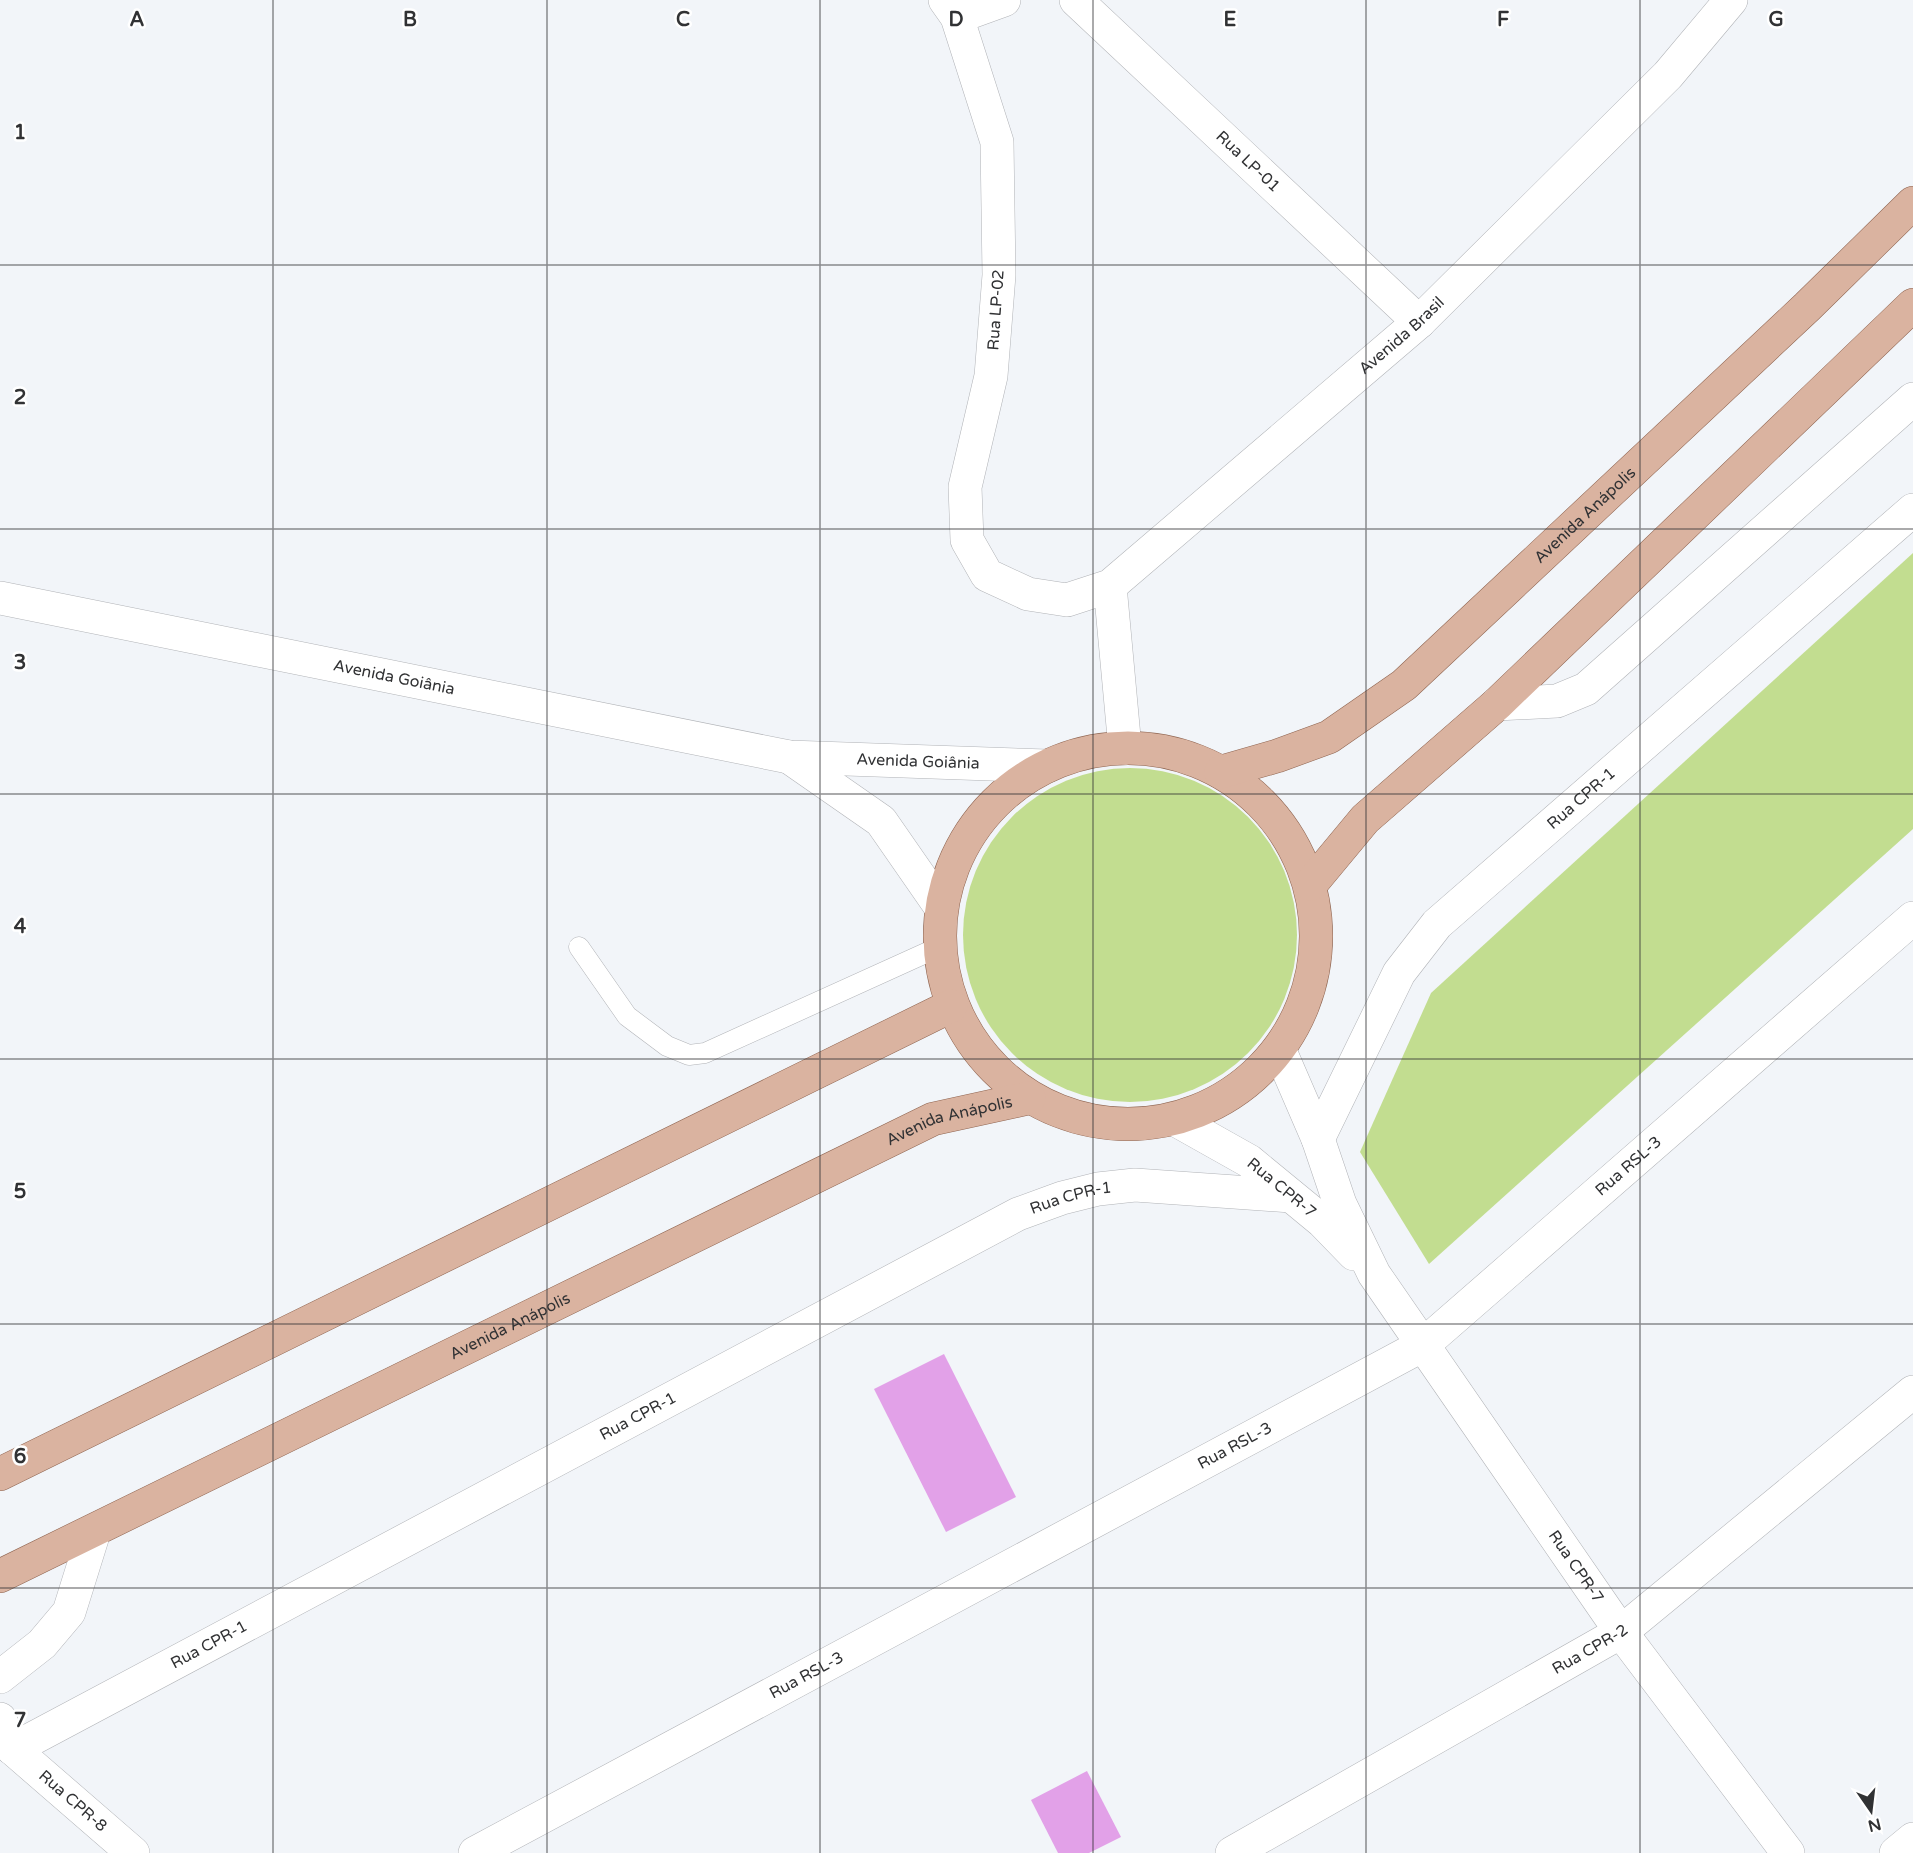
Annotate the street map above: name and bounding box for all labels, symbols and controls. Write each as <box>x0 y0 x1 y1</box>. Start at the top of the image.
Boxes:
text: A <box>130 8 145 32</box>
text: B <box>403 8 417 32</box>
text: C <box>676 8 690 32</box>
text: D <box>948 8 964 32</box>
text: E <box>1224 8 1237 32</box>
text: F <box>1497 8 1509 32</box>
text: G <box>1768 8 1784 32</box>
text: 1 <box>14 121 26 145</box>
street label: Rua LP-01 <box>1212 127 1284 197</box>
street label: Rua LP-02 <box>983 269 1009 351</box>
street label: Avenida Brasil <box>1355 293 1449 379</box>
text: 2 <box>14 386 26 410</box>
street label: Avenida Anápolis <box>1530 463 1640 568</box>
text: 3 <box>14 651 26 675</box>
street label: Avenida Goiânia <box>332 655 457 699</box>
street label: Avenida Goiânia <box>856 749 980 774</box>
street label: Rua CPR-1 <box>1543 763 1620 834</box>
text: 4 <box>14 915 27 939</box>
street label: Avenida Anápolis <box>883 1092 1014 1150</box>
street label: Rua RSL-3 <box>1591 1132 1666 1200</box>
street label: Rua CPR-7 <box>1243 1153 1320 1222</box>
street label: Rua CPR-1 <box>1027 1178 1113 1219</box>
text: 5 <box>14 1180 26 1204</box>
street label: Avenida Anápolis <box>446 1288 574 1364</box>
street label: Rua CPR-1 <box>596 1388 680 1445</box>
street label: Rua RSL-3 <box>1194 1418 1275 1474</box>
text: 6 <box>14 1445 26 1469</box>
street label: Rua CPR-7 <box>1544 1527 1608 1607</box>
street label: Rua CPR-1 <box>167 1616 251 1673</box>
street label: Rua CPR-2 <box>1549 1620 1633 1679</box>
street label: Rua RSL-3 <box>766 1647 847 1703</box>
text: 7 <box>14 1709 26 1733</box>
street label: Rua CPR-8 <box>35 1766 111 1836</box>
north arrow <box>1841 1781 1901 1841</box>
text: N <box>1866 1813 1883 1836</box>

